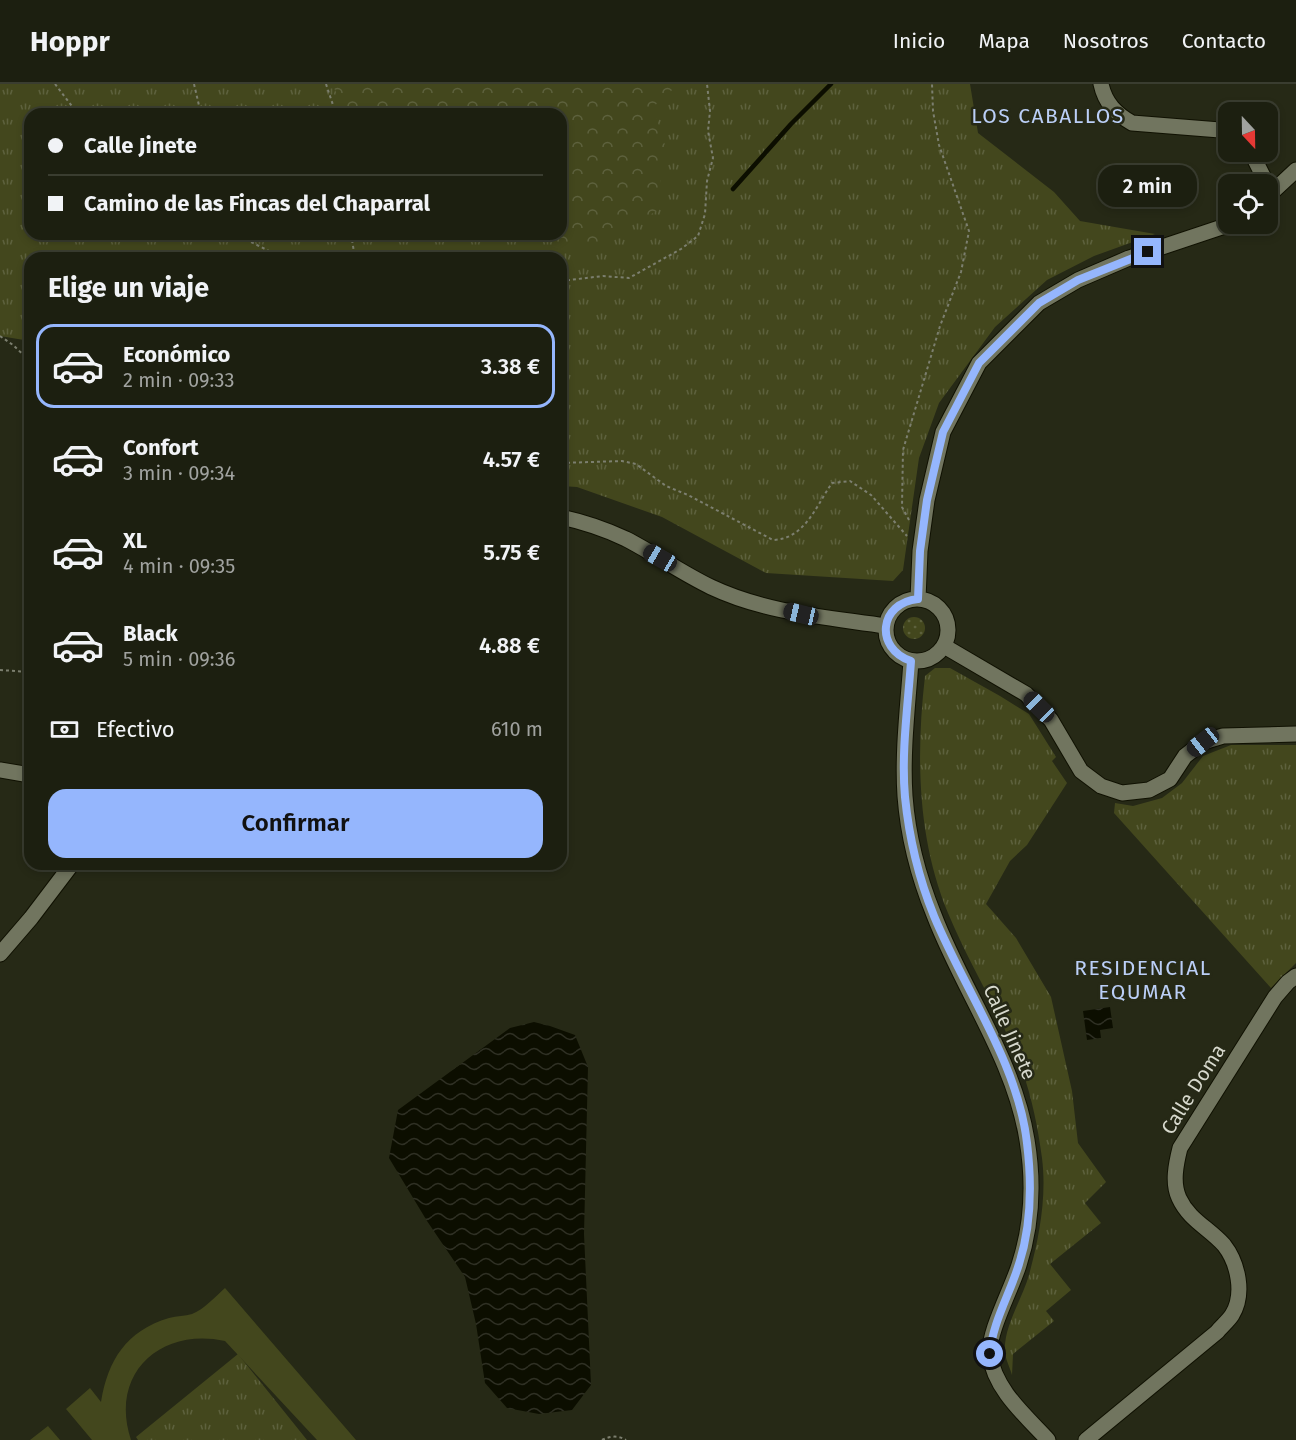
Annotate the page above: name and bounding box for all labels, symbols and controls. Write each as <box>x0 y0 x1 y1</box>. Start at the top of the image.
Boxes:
text: Hoppr <box>30 25 110 58</box>
text: Inicio <box>893 28 945 54</box>
text: Mapa <box>978 28 1030 54</box>
text: Nosotros <box>1063 28 1149 54</box>
text: Contacto <box>1182 28 1266 54</box>
north arrow <box>1218 102 1278 162</box>
map controls <box>1218 102 1278 234</box>
district label: LOS CABALLOS <box>971 103 1125 129</box>
text: Calle Jinete <box>84 132 197 159</box>
callout: 2 min <box>1098 165 1198 207</box>
text: 2 min <box>1123 174 1172 198</box>
button: locate <box>1218 174 1278 234</box>
text: Camino de las Fincas del Chaparral <box>84 190 430 217</box>
route end <box>1134 238 1161 265</box>
text: Elige un viaje <box>48 272 209 304</box>
icon: car <box>51 339 105 393</box>
text: Económico <box>123 341 230 368</box>
text: 3.38 € <box>481 353 540 380</box>
text: 2 min · 09:33 <box>123 368 235 392</box>
icon: car <box>51 432 105 486</box>
text: Confort <box>123 434 199 461</box>
text: 4.57 € <box>483 446 540 473</box>
text: 3 min · 09:34 <box>123 461 235 485</box>
icon: car <box>51 525 105 579</box>
text: XL <box>123 527 147 554</box>
text: 5.75 € <box>483 539 540 566</box>
car <box>640 541 680 575</box>
text: 4 min · 09:35 <box>123 554 235 578</box>
car <box>781 601 821 627</box>
icon: car <box>51 618 105 672</box>
text: Black <box>123 620 178 647</box>
text: 4.88 € <box>479 632 540 659</box>
text: 5 min · 09:36 <box>123 647 235 671</box>
car <box>1020 688 1058 726</box>
icon: cash <box>48 713 81 746</box>
text: Efectivo <box>96 716 175 743</box>
text: 610 m <box>491 717 543 741</box>
car <box>1183 724 1223 760</box>
button: Confirmar <box>48 789 543 858</box>
district label: RESIDENCIAL EQUMAR <box>1074 955 1212 1005</box>
street label: Calle Jinete <box>978 981 1042 1083</box>
street label: Calle Doma <box>1156 1039 1230 1139</box>
route start <box>976 1340 1003 1367</box>

